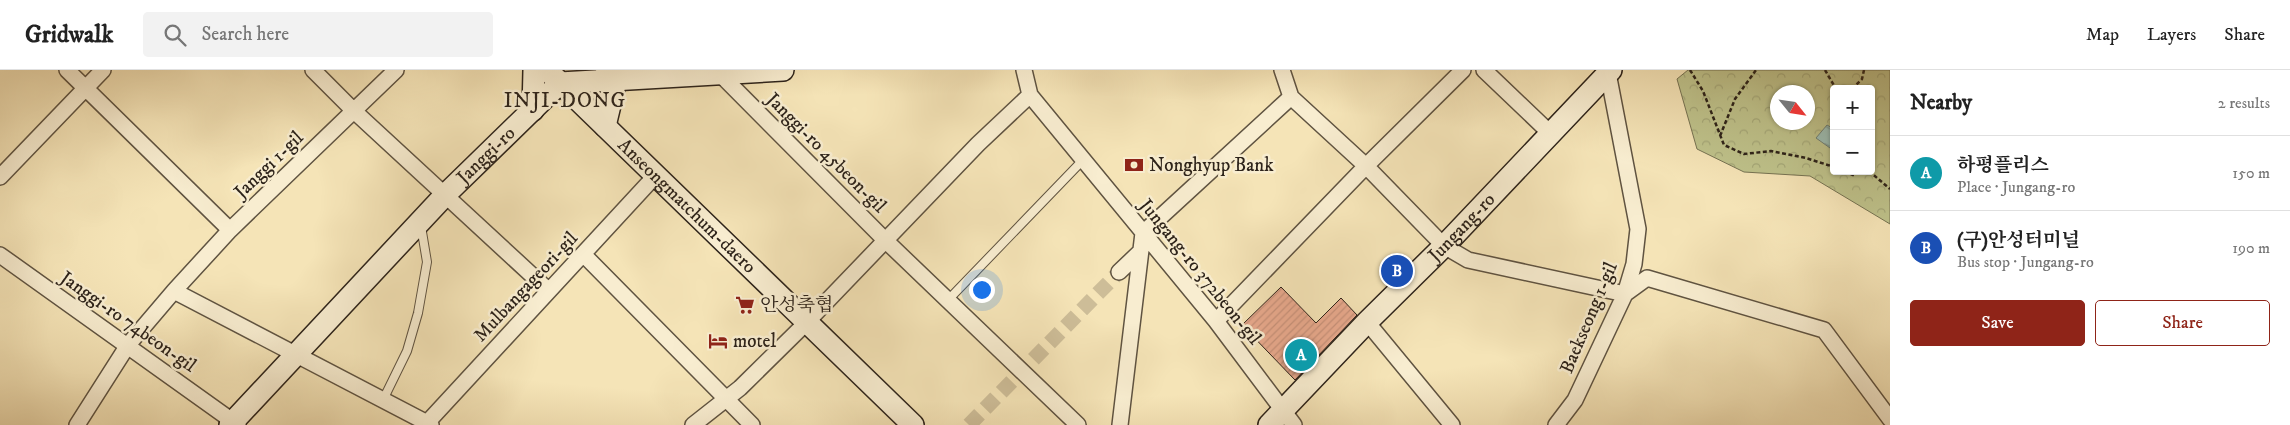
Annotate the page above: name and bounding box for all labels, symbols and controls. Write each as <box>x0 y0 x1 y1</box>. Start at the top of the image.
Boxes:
search box <box>143 12 493 57</box>
text: Gridwalk <box>25 20 113 50</box>
icon: search <box>161 21 189 49</box>
text: Search here <box>201 23 289 46</box>
text: Map <box>2086 24 2119 46</box>
text: Layers <box>2147 24 2196 46</box>
text: Share <box>2224 24 2265 46</box>
north arrow <box>1770 85 1815 130</box>
map controls <box>1830 85 1875 175</box>
button: + <box>1830 85 1875 130</box>
street label: Janggi-ro 45beon-gil <box>760 87 891 218</box>
district label: INJI-DONG <box>504 88 626 114</box>
text: Nearby <box>1910 90 1972 116</box>
text: 2 results <box>2218 93 2270 113</box>
street label: Janggi-ro <box>450 122 520 190</box>
street label: Janggi 1-gil <box>228 126 309 205</box>
button: − <box>1830 130 1875 175</box>
street label: Anseongmatchum-daero <box>613 133 761 278</box>
bank icon: Nonghyup Bank <box>1123 154 1145 176</box>
place label: Nonghyup Bank <box>1149 154 1274 177</box>
text: 하평플리스 <box>1957 154 2049 177</box>
text: A <box>1921 163 1931 183</box>
text: 150 m <box>2232 163 2270 183</box>
text: Place · Jungang-ro <box>1957 177 2075 197</box>
street label: Jungang-ro <box>1422 188 1500 268</box>
street label: Jungang-ro 372beon-gil <box>1133 193 1266 350</box>
street label: Mulbangageori-gil <box>469 227 583 347</box>
text: (구)안성터미널 <box>1957 229 2080 252</box>
text: B <box>1921 238 1931 258</box>
text: 190 m <box>2232 238 2270 258</box>
pin: B <box>1381 252 1413 290</box>
text: Bus stop · Jungang-ro <box>1957 252 2094 272</box>
street label: Baekseong 1-gil <box>1555 259 1623 377</box>
street label: Janggi-ro 74beon-gil <box>54 265 201 378</box>
your location <box>969 277 995 303</box>
supermarket icon: 안성축협 <box>734 294 756 316</box>
place label: 안성축협 <box>760 294 833 317</box>
button: Save <box>1910 300 2085 346</box>
button: Share <box>2095 300 2270 346</box>
hotel icon: motel <box>707 330 729 352</box>
place label: motel <box>733 330 776 353</box>
pin: A <box>1285 336 1317 374</box>

